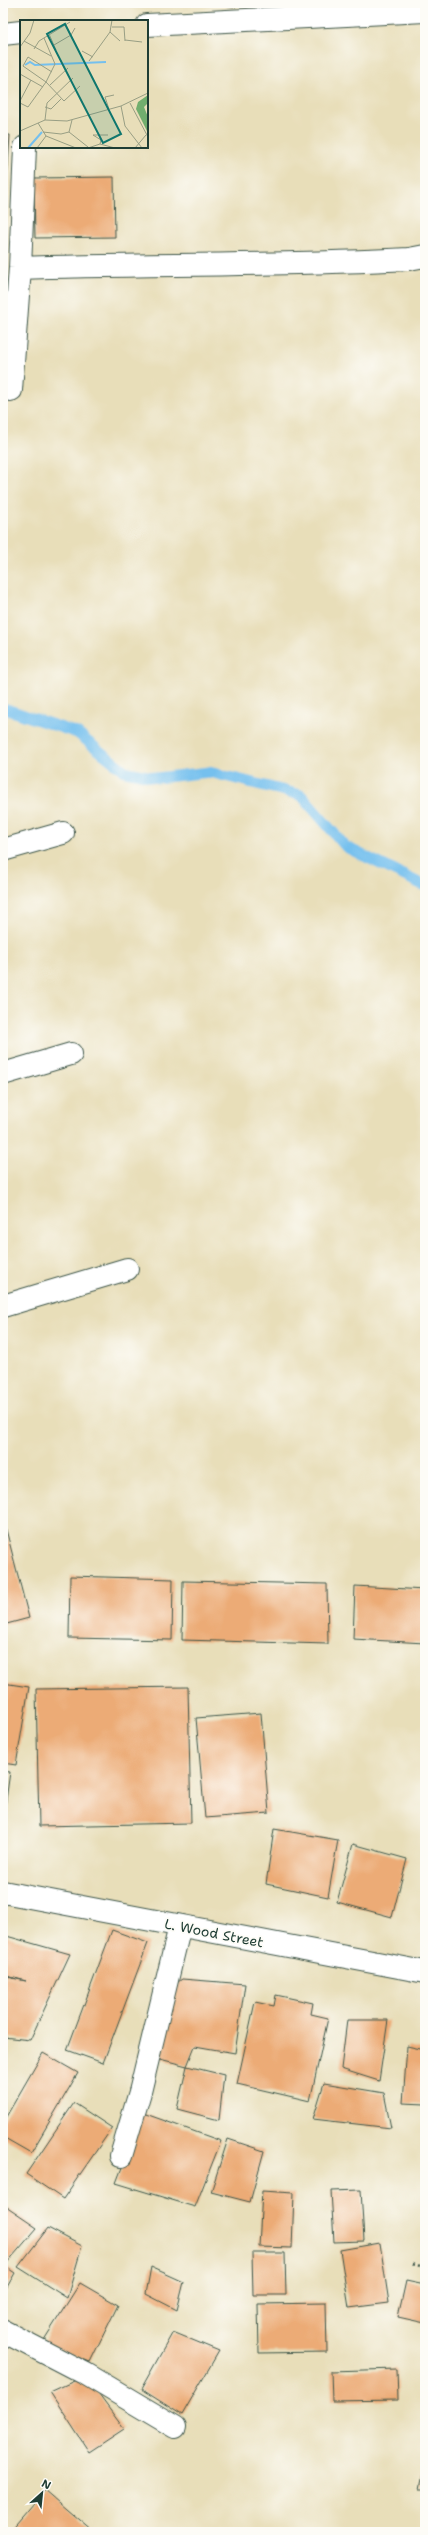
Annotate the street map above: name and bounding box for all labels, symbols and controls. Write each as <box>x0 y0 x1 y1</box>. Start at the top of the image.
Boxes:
inset map <box>20 20 148 148</box>
street label: L. Wood Street <box>163 1915 265 1951</box>
north arrow <box>22 2473 62 2513</box>
text: N <box>39 2476 54 2493</box>

